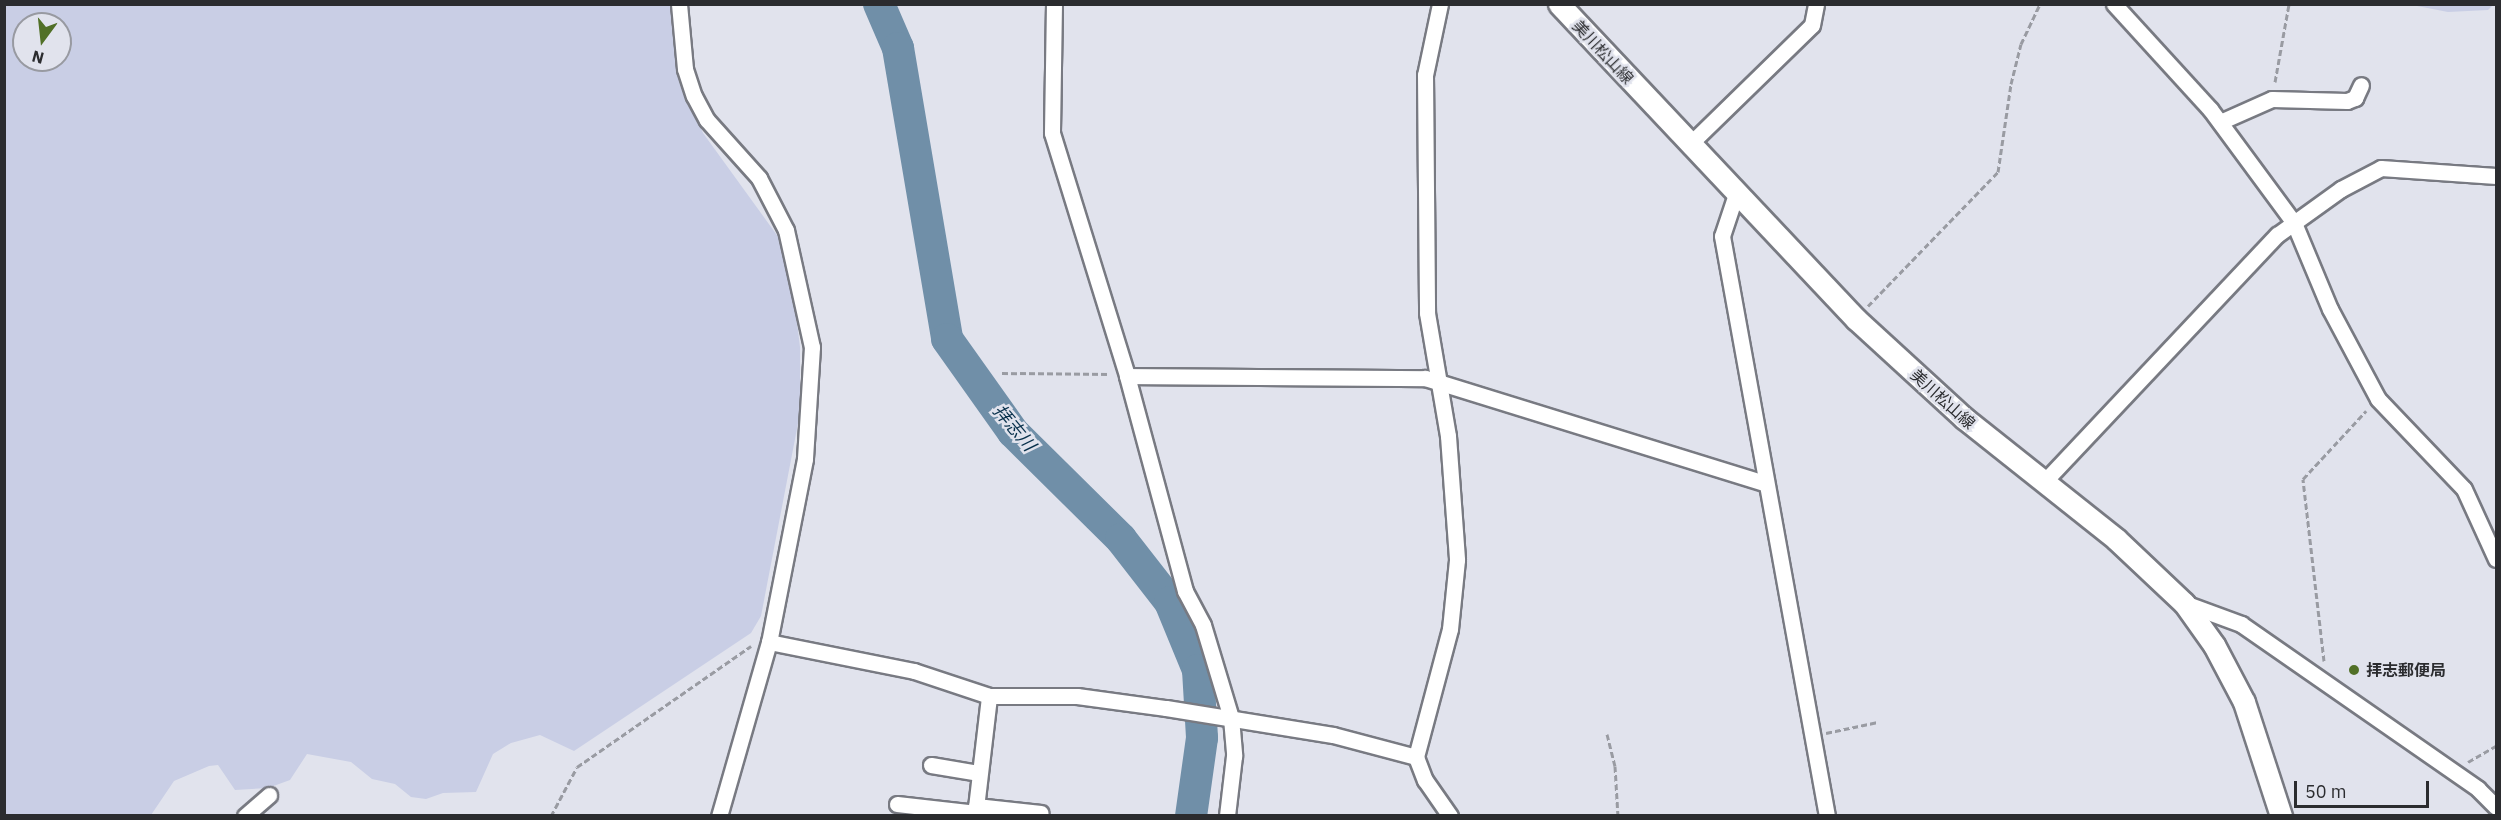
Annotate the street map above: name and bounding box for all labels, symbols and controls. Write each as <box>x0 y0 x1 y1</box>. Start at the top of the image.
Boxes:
north arrow <box>12 12 72 72</box>
street label: 美川松山線 <box>1569 16 1637 88</box>
text: N <box>30 46 46 69</box>
street label: 美川松山線 <box>1907 365 1979 433</box>
water label: 拝志川 <box>988 400 1040 456</box>
place label: 拝志郵便局 <box>2366 660 2446 680</box>
marker: 拝志郵便局 <box>2347 663 2361 677</box>
scale bar <box>2297 769 2432 807</box>
text: 50 m <box>2305 780 2347 803</box>

